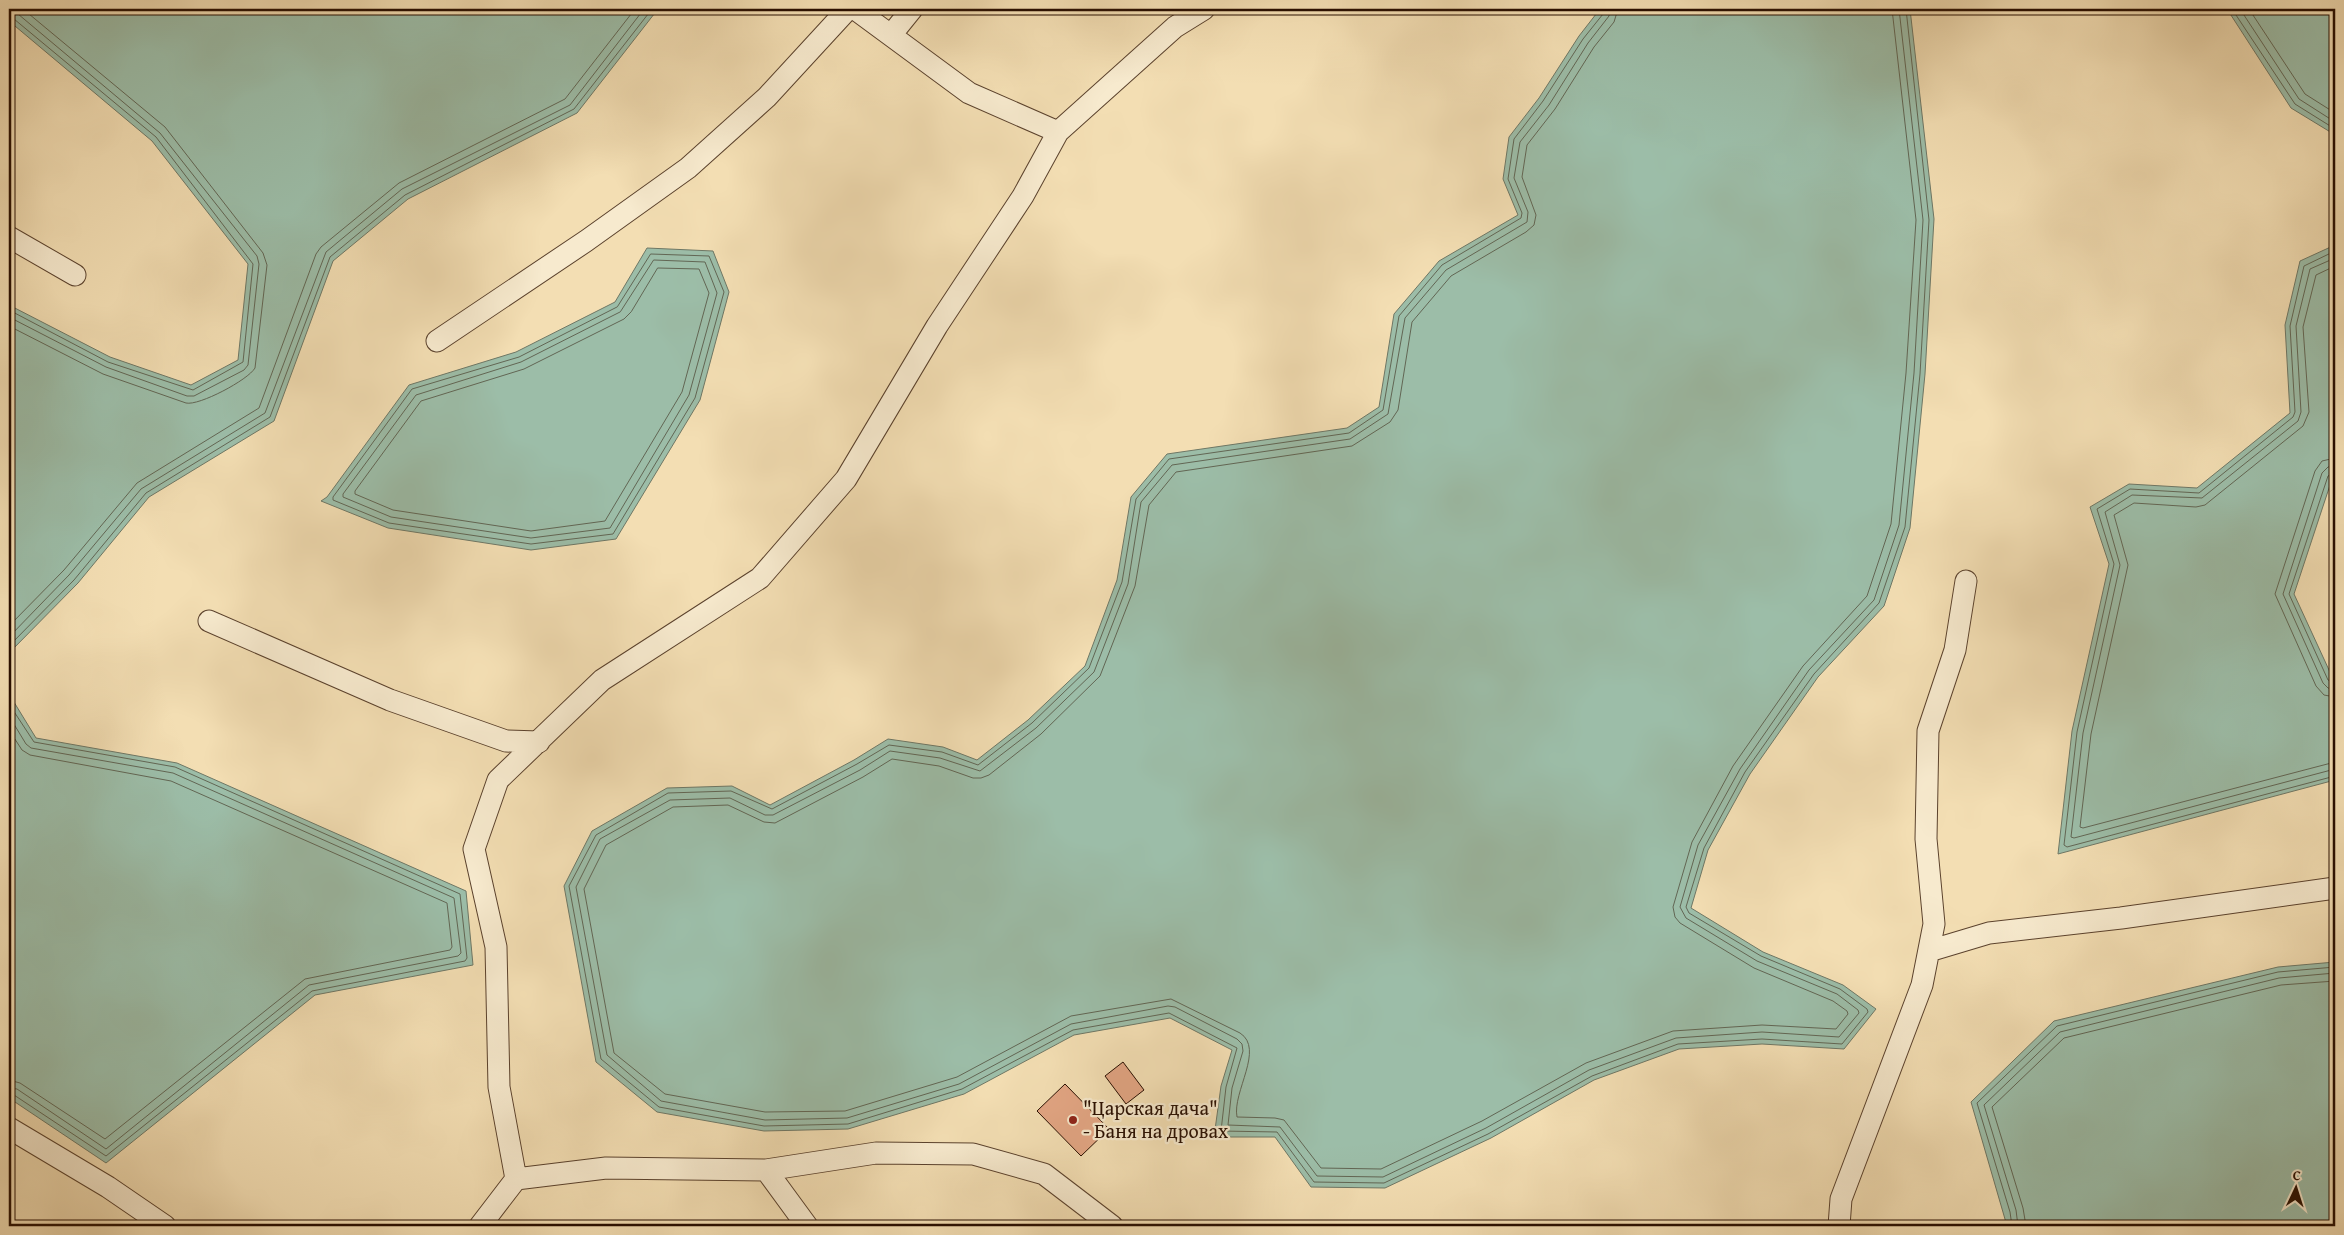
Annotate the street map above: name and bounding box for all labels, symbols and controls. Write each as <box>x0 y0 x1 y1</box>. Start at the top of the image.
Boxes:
place label: "Царская дача" - Баня на дровах <box>1083 1093 1229 1145</box>
marker: "Царская дача" - Баня на дровах <box>1067 1114 1079 1126</box>
north arrow <box>2272 1162 2322 1212</box>
text: С <box>2292 1165 2302 1185</box>

